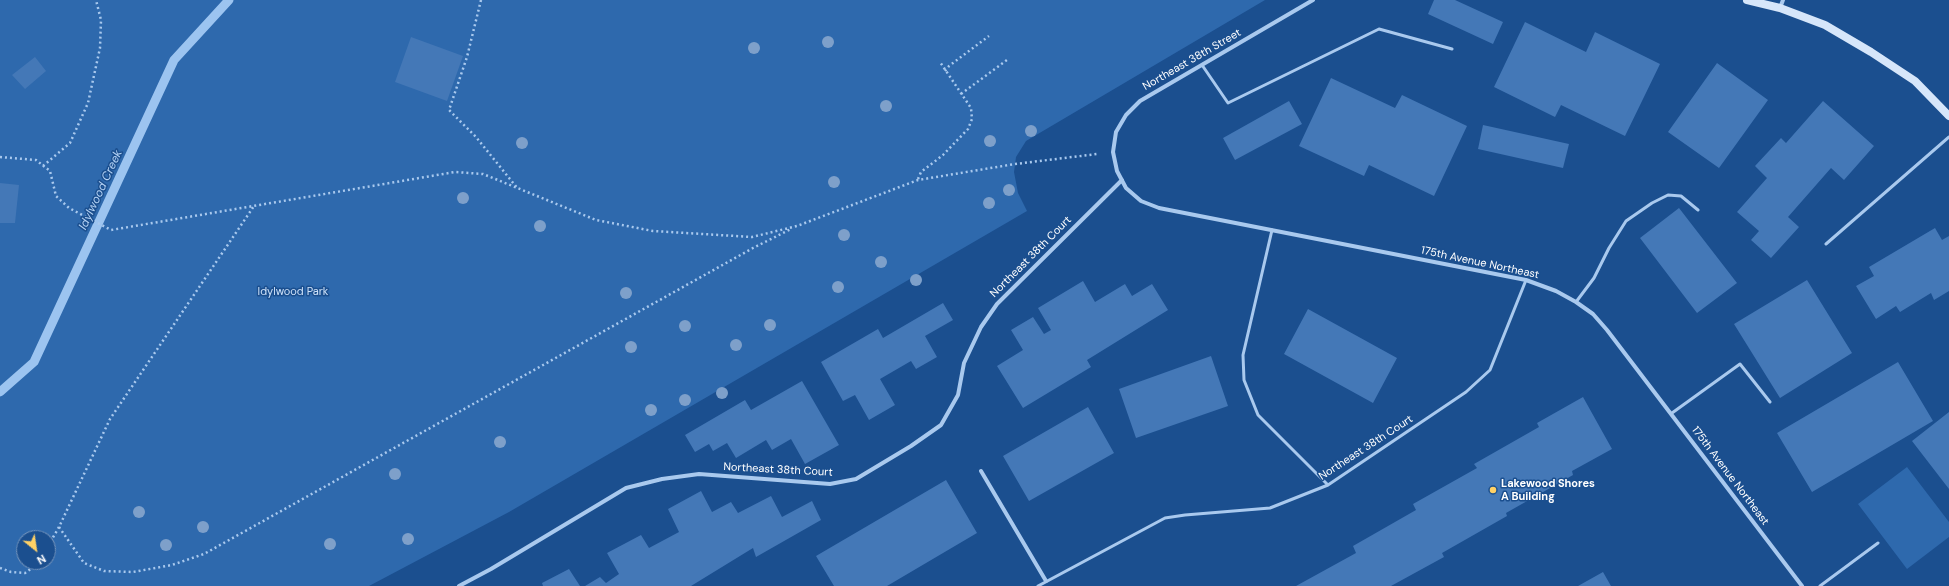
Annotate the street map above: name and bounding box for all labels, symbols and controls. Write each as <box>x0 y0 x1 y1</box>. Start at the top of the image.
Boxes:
street label: Northeast 38th Street <box>1140 26 1244 94</box>
water label: Idylwood Creek <box>76 148 126 232</box>
street label: Northeast 38th Court <box>988 214 1074 300</box>
street label: 175th Avenue Northeast <box>1420 244 1540 282</box>
park label: Idylwood Park <box>258 285 328 299</box>
street label: Northeast 38th Court <box>1317 413 1415 483</box>
street label: 175th Avenue Northeast <box>1689 424 1771 528</box>
street label: Northeast 38th Court <box>723 461 833 479</box>
place label: Lakewood Shores A Building <box>1501 477 1595 503</box>
marker: Lakewood Shores A Building <box>1488 485 1498 495</box>
north arrow <box>16 530 56 570</box>
text: N <box>35 551 48 568</box>

